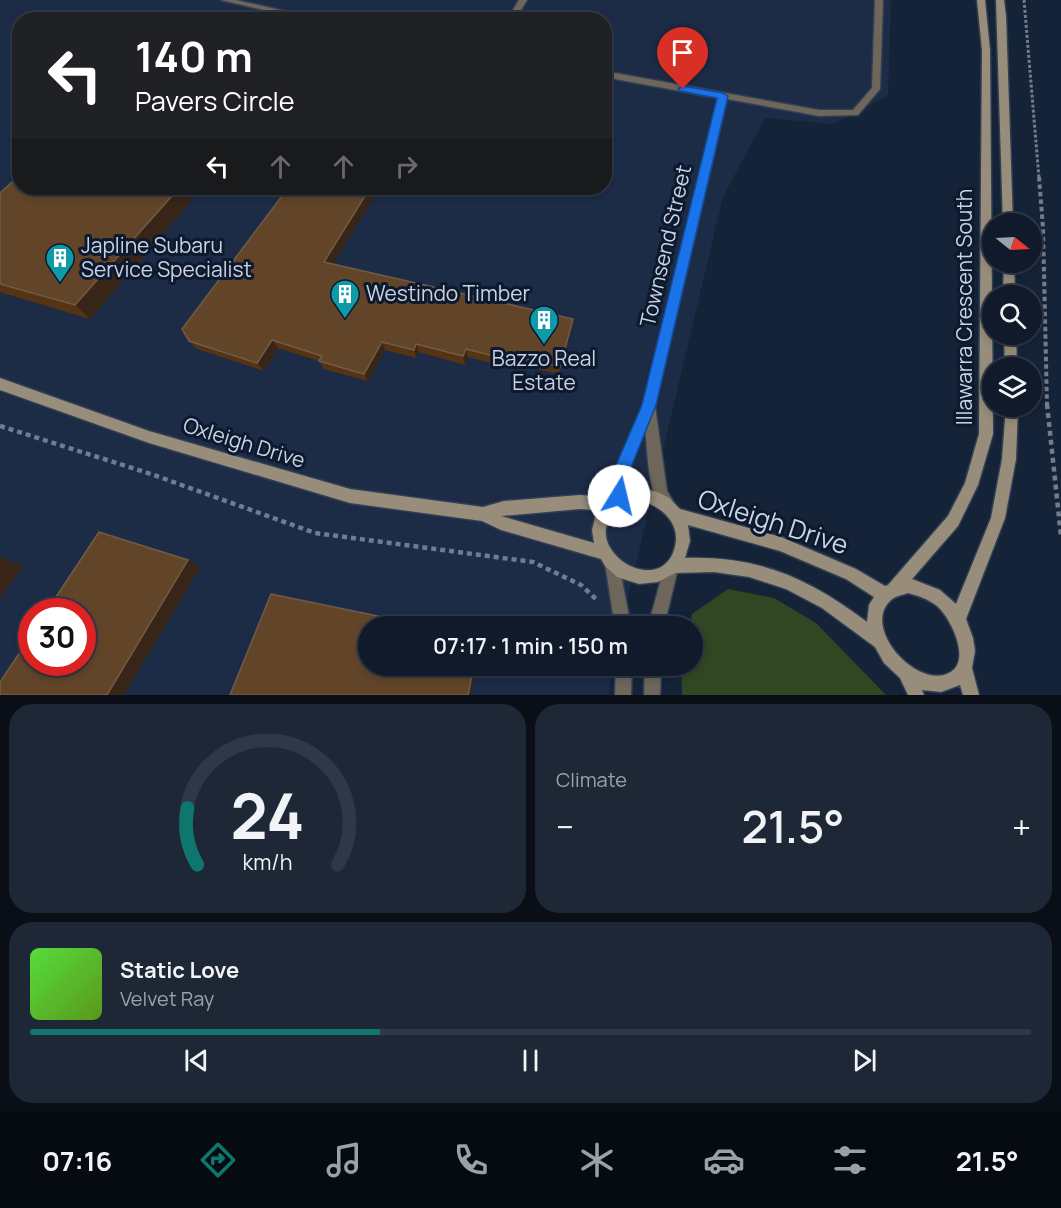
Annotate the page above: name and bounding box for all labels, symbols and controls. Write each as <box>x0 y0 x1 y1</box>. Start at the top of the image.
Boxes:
text: 140 m <box>135 27 253 85</box>
pin <box>657 27 708 89</box>
icon: left <box>36 36 114 114</box>
icon: arrive <box>666 36 699 69</box>
text: Pavers Circle <box>135 82 295 119</box>
icon: left <box>201 150 234 183</box>
icon: ahead <box>264 150 297 183</box>
icon: ahead <box>327 150 360 183</box>
icon: right <box>390 150 423 183</box>
street label: Townsend Street <box>633 162 697 329</box>
street label: Illawarra Crescent South <box>950 189 978 425</box>
north arrow <box>982 213 1042 273</box>
map controls <box>982 213 1042 417</box>
place label: Japline Subaru Service Specialist <box>81 231 252 283</box>
building icon: Japline Subaru Service Specialist <box>44 242 76 284</box>
building icon: Westindo Timber <box>329 278 361 320</box>
place label: Westindo Timber <box>366 279 530 307</box>
button: search <box>982 285 1042 345</box>
building icon: Bazzo Real Estate <box>528 304 560 346</box>
place label: Bazzo Real Estate <box>492 344 596 396</box>
button: layers <box>982 357 1042 417</box>
street label: Oxleigh Drive <box>180 410 309 474</box>
position arrow <box>587 464 651 528</box>
street label: Oxleigh Drive <box>693 480 853 562</box>
speed limit sign: 30 <box>18 598 96 676</box>
text: 07:17 · 1 min · 150 m <box>433 631 628 661</box>
text: Climate <box>556 766 627 793</box>
text: 24 <box>231 772 304 858</box>
text: 21.5° <box>741 795 844 857</box>
text: − <box>556 804 574 849</box>
text: + <box>1012 804 1031 849</box>
text: km/h <box>243 848 292 877</box>
text: Static Love <box>120 955 239 985</box>
text: Velvet Ray <box>120 985 214 1012</box>
icon: previous <box>180 1044 213 1077</box>
icon: pause <box>514 1044 547 1077</box>
icon: next <box>848 1044 881 1077</box>
icon: directions <box>197 1139 239 1181</box>
icon: music <box>323 1139 365 1181</box>
icon: phone <box>450 1139 492 1181</box>
icon: climate <box>576 1139 618 1181</box>
icon: car <box>703 1139 745 1181</box>
icon: filters <box>829 1139 871 1181</box>
text: 07:16 <box>42 1142 112 1179</box>
text: 21.5° <box>956 1142 1019 1179</box>

